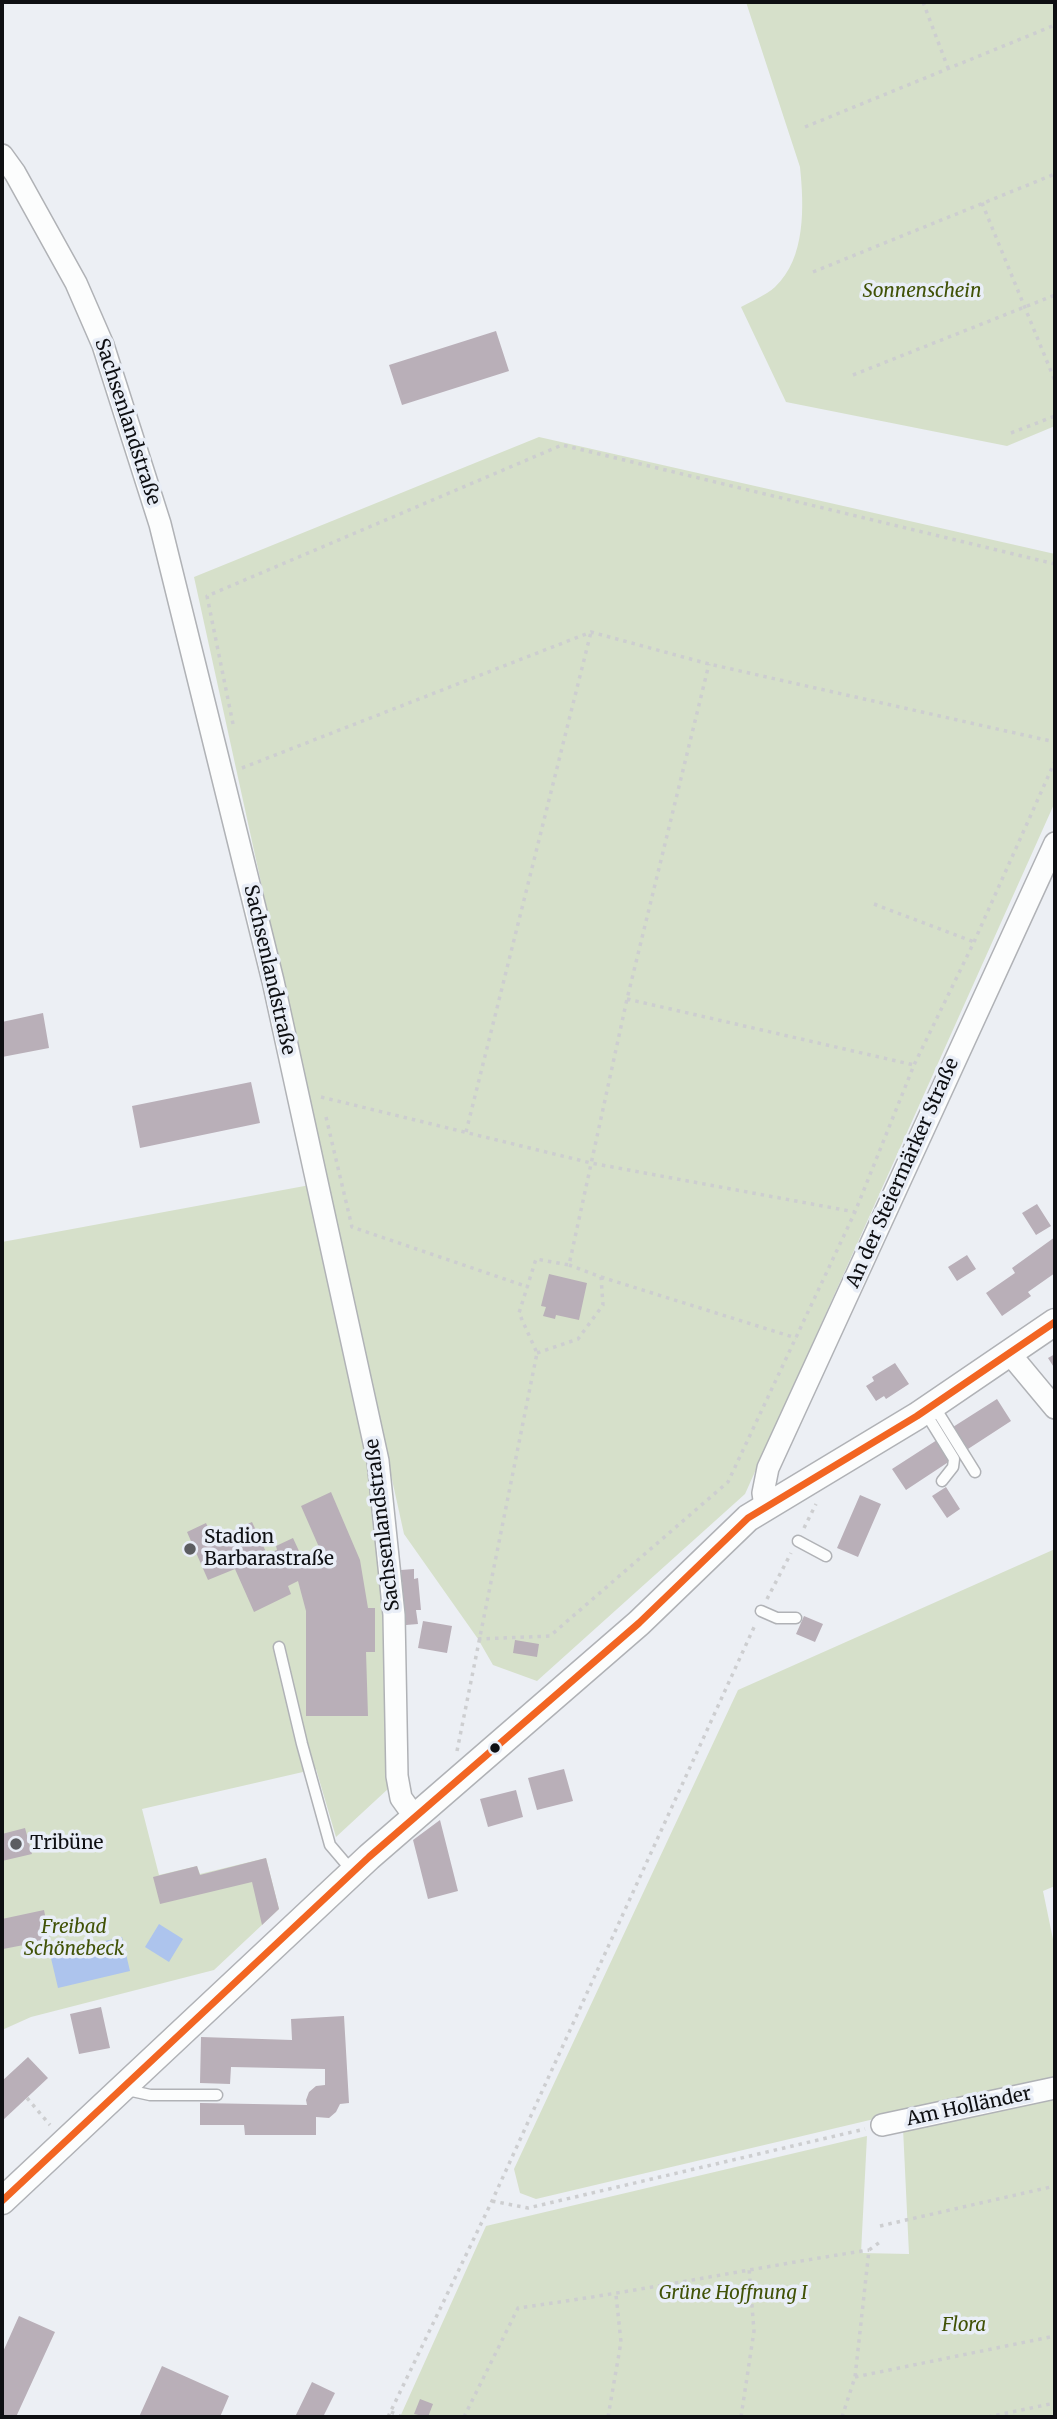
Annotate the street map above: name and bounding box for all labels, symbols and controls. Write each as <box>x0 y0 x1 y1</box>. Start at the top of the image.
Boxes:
park label: Sonnenschein <box>863 281 981 303</box>
street label: Sachsenlandstraße <box>89 336 165 508</box>
street label: Sachsenlandstraße <box>238 883 300 1057</box>
street label: An der Steiermärker Straße <box>842 1055 964 1291</box>
street label: Sachsenlandstraße <box>361 1437 405 1613</box>
place label: Stadion Barbarastraße <box>204 1527 334 1571</box>
marker: Stadion Barbarastraße <box>182 1541 198 1557</box>
unlabelled marker <box>488 1741 502 1755</box>
place label: Tribüne <box>30 1833 103 1855</box>
marker: Tribüne <box>8 1836 24 1852</box>
park label: Freibad Schönebeck <box>24 1917 124 1961</box>
street label: Am Holländer <box>904 2083 1034 2131</box>
park label: Grüne Hoffnung I <box>659 2283 807 2305</box>
park label: Flora <box>942 2315 986 2337</box>

